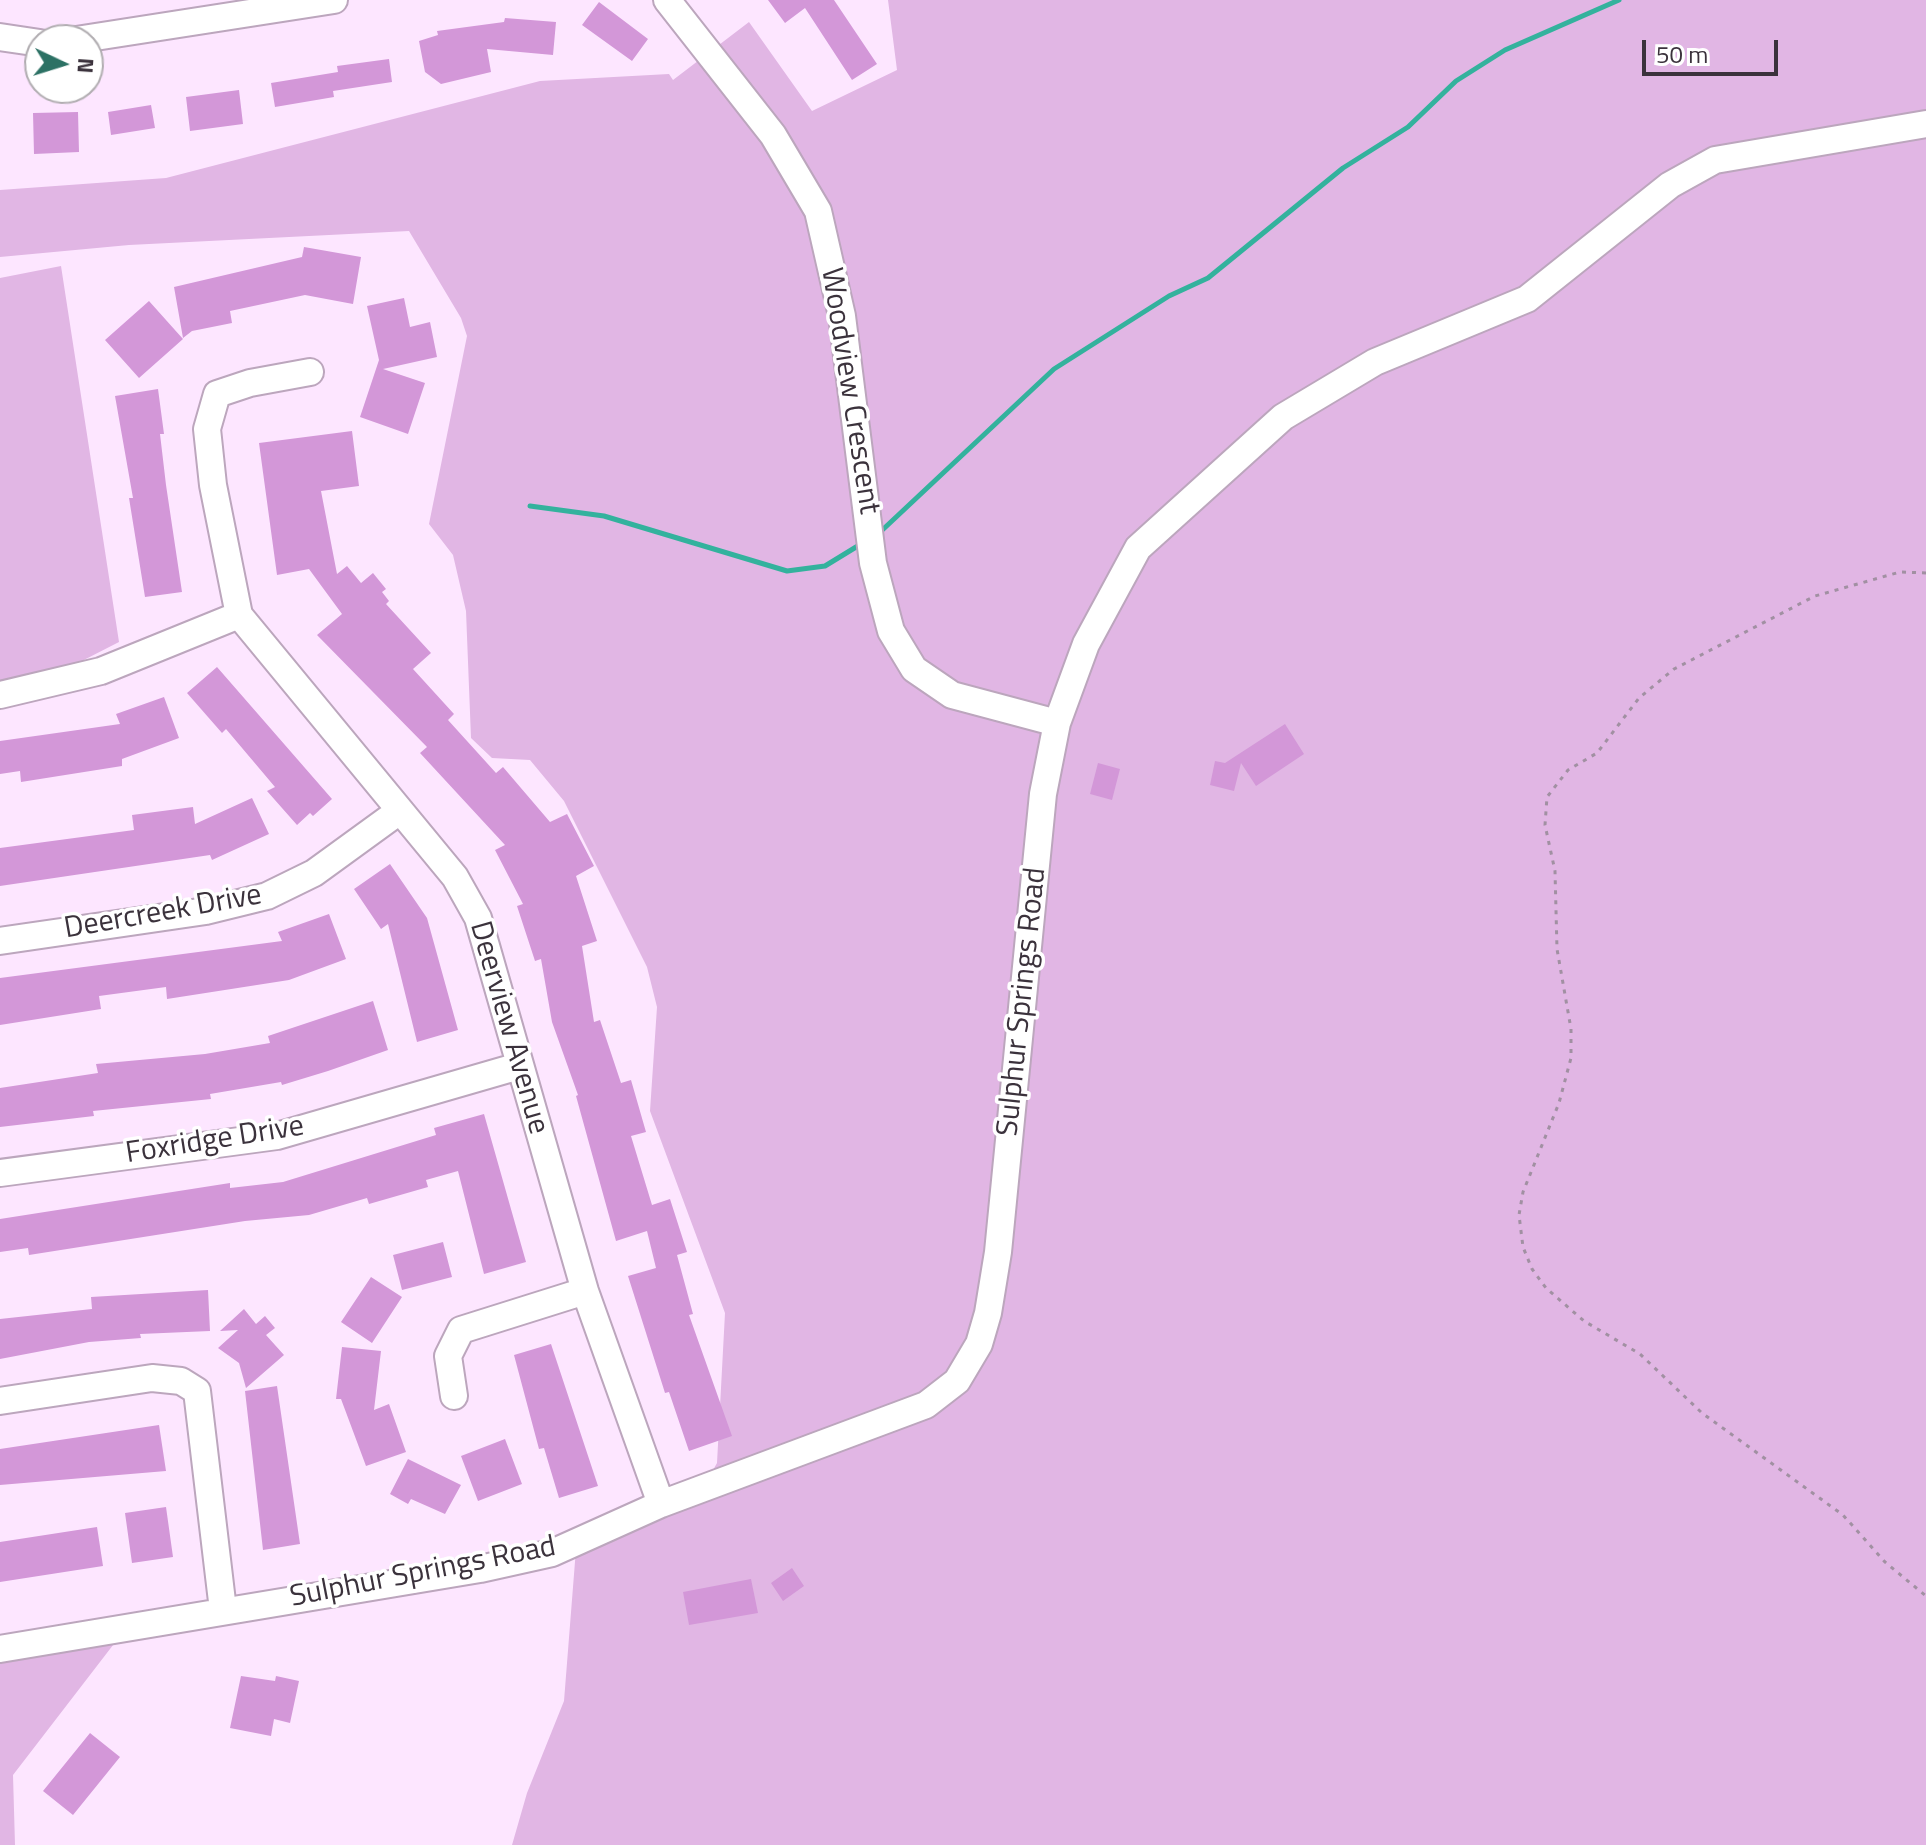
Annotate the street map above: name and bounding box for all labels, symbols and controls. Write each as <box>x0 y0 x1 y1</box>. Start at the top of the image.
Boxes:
north arrow <box>24 24 104 104</box>
scale bar <box>1646 24 1782 74</box>
text: 50 m <box>1656 36 1708 72</box>
text: N <box>68 57 103 74</box>
street label: Woodview Crescent <box>812 265 886 517</box>
street label: Sulphur Springs Road <box>991 866 1055 1138</box>
street label: Deercreek Drive <box>62 878 264 948</box>
street label: Deerview Avenue <box>460 918 556 1138</box>
street label: Foxridge Drive <box>123 1109 307 1173</box>
street label: Sulphur Springs Road <box>287 1530 559 1616</box>

